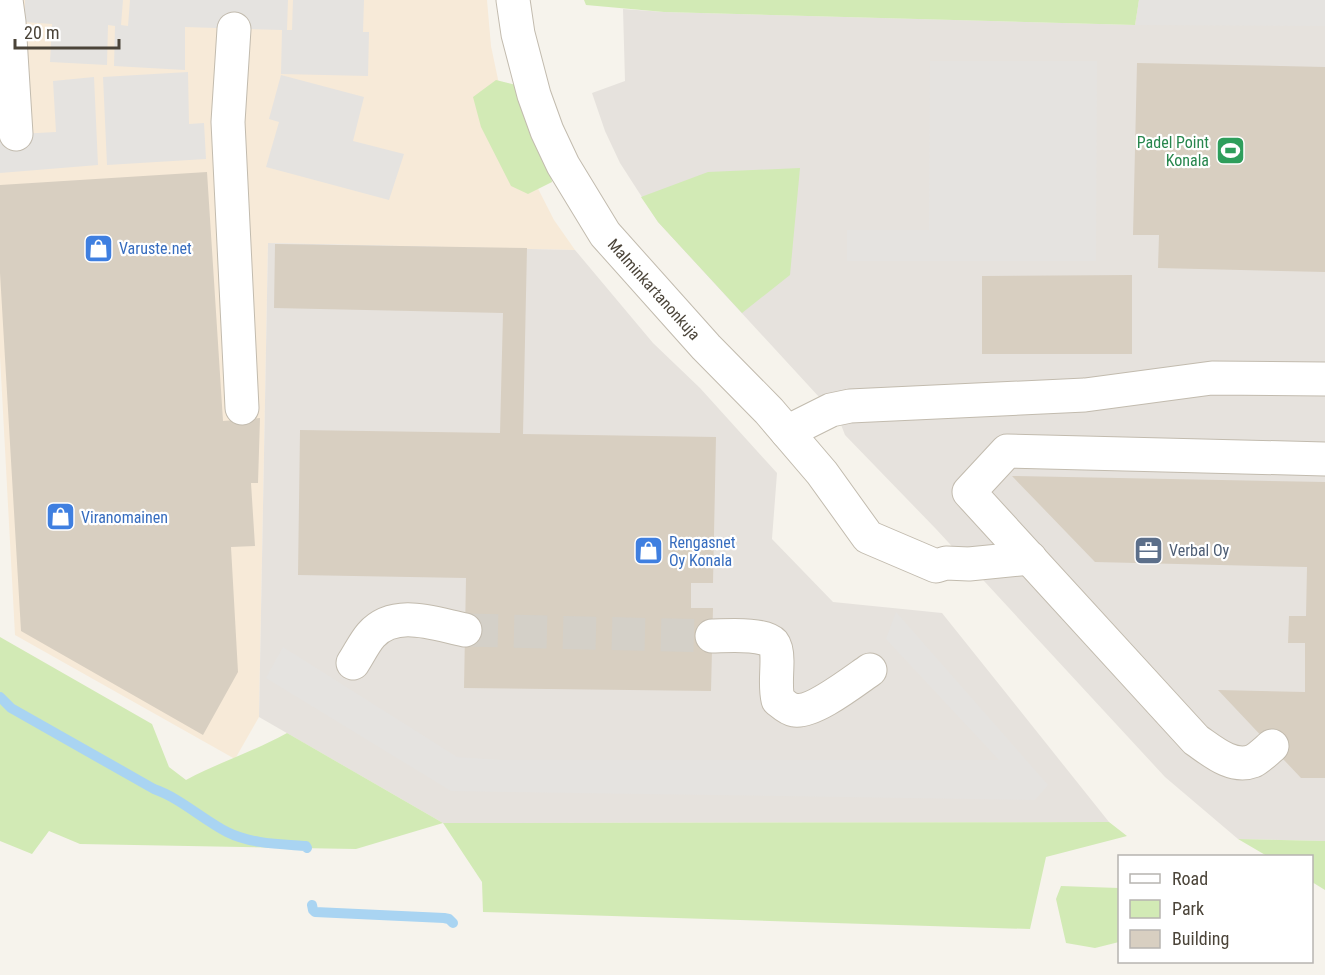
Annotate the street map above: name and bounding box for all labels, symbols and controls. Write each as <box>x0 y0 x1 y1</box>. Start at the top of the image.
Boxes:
scale bar <box>15 12 118 50</box>
text: 20 m <box>24 22 59 43</box>
place label: Padel Point Konala <box>1137 133 1209 170</box>
sports icon: Padel Point Konala <box>1214 135 1246 167</box>
shop icon: Varuste.net <box>82 232 114 264</box>
street label: Malminkartanonkuja <box>604 235 704 344</box>
place label: Varuste.net <box>119 239 192 258</box>
shop icon: Viranomainen <box>44 501 76 533</box>
place label: Viranomainen <box>81 508 168 527</box>
place label: Rengasnet Oy Konala <box>669 533 736 570</box>
office icon: Verbal Oy <box>1132 534 1164 566</box>
shop icon: Rengasnet Oy Konala <box>632 535 664 567</box>
place label: Verbal Oy <box>1169 541 1230 560</box>
legend <box>1118 855 1313 963</box>
text: Road <box>1172 868 1208 889</box>
text: Park <box>1172 898 1204 919</box>
text: Building <box>1172 928 1229 949</box>

